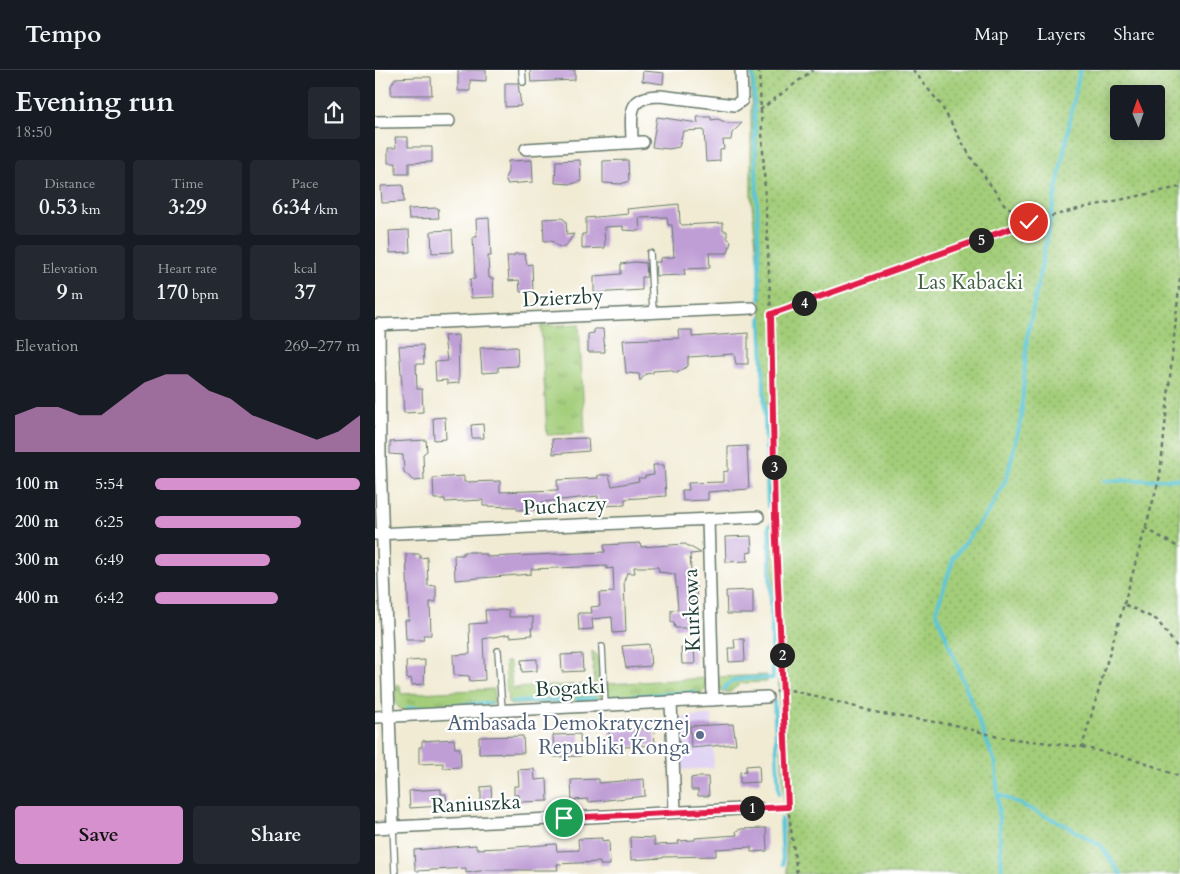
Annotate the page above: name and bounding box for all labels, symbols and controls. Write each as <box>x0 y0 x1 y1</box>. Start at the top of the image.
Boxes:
text: Tempo <box>25 18 101 51</box>
text: Map <box>974 22 1009 47</box>
text: Layers <box>1037 22 1086 47</box>
text: Share <box>1114 22 1155 47</box>
text: Evening run <box>15 83 174 121</box>
north arrow <box>1110 85 1165 140</box>
map controls <box>1110 85 1165 140</box>
button: share <box>308 87 360 139</box>
text: 18:50 <box>15 121 52 143</box>
text: Distance <box>44 174 95 193</box>
text: Time <box>171 174 204 193</box>
text: Pace <box>292 174 319 193</box>
text: 0.53 <box>39 193 77 222</box>
text: 3:29 <box>168 193 207 222</box>
text: 6:34 <box>272 193 311 222</box>
text: km <box>77 200 101 219</box>
text: /km <box>311 200 338 219</box>
pin <box>1008 201 1050 243</box>
icon: check <box>1015 208 1043 236</box>
pin: 5 <box>969 228 993 252</box>
text: 5 <box>978 231 985 250</box>
text: Elevation <box>42 259 98 278</box>
text: Heart rate <box>158 259 217 278</box>
text: kcal <box>293 259 317 278</box>
park label: Las Kabacki <box>917 268 1023 297</box>
text: 9 <box>57 278 67 307</box>
text: 170 <box>156 278 188 307</box>
text: 37 <box>294 278 316 307</box>
street label: Dzierzby <box>522 281 604 315</box>
text: m <box>67 285 83 304</box>
text: bpm <box>188 285 219 304</box>
pin: 4 <box>791 290 817 316</box>
text: 4 <box>801 294 808 313</box>
text: Elevation <box>15 335 79 357</box>
text: 269–277 m <box>284 335 360 357</box>
pin: 3 <box>761 454 787 480</box>
text: 3 <box>771 458 778 477</box>
text: 100 m <box>15 473 59 495</box>
text: 5:54 <box>95 473 124 495</box>
street label: Puchaczy <box>522 489 608 523</box>
text: 200 m <box>15 511 59 533</box>
text: 6:25 <box>95 511 124 533</box>
text: 300 m <box>15 549 59 571</box>
text: 6:49 <box>95 549 124 571</box>
street label: Kurkowa <box>676 568 708 652</box>
text: 400 m <box>15 587 59 609</box>
text: 6:42 <box>95 587 124 609</box>
pin: 2 <box>769 642 795 668</box>
text: 2 <box>779 646 786 665</box>
street label: Bogatki <box>534 672 606 704</box>
place label: Ambasada Demokratycznej Republiki Konga <box>447 709 690 762</box>
marker: Ambasada Demokratycznej Republiki Konga <box>694 729 706 741</box>
street label: Raniuszka <box>430 787 522 821</box>
pin: 1 <box>739 796 765 820</box>
pin <box>543 797 585 839</box>
text: 1 <box>749 799 756 818</box>
icon: arrive <box>550 804 578 832</box>
button: Save <box>15 806 183 864</box>
button: Share <box>193 806 360 864</box>

